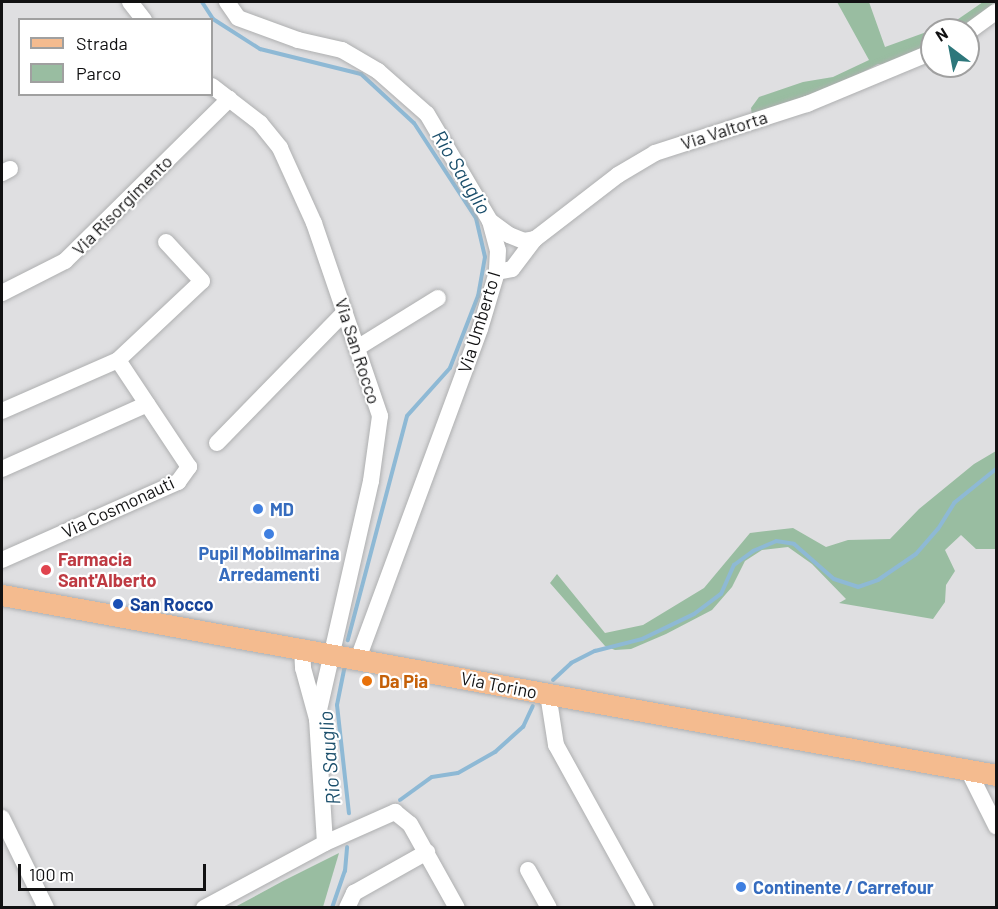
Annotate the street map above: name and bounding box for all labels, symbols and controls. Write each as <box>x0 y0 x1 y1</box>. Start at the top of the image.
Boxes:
legend <box>18 18 213 96</box>
north arrow <box>920 18 980 78</box>
text: N <box>932 23 951 45</box>
text: Strada <box>76 32 128 54</box>
text: Parco <box>76 62 121 84</box>
street label: Via Valtorta <box>678 106 770 154</box>
water label: Rio Sauglio <box>428 126 496 218</box>
street label: Via Risorgimento <box>67 150 177 260</box>
street label: Via Umberto I <box>453 269 505 375</box>
street label: Via San Rocco <box>331 295 385 407</box>
street label: Via Cosmonauti <box>58 472 178 542</box>
place label: MD <box>270 498 294 520</box>
marker: MD <box>251 502 265 516</box>
marker: Pupil Mobilmarina Arredamenti <box>262 527 276 541</box>
place label: Pupil Mobilmarina Arredamenti <box>199 543 339 586</box>
place label: Farmacia Sant'Alberto <box>58 549 156 592</box>
marker: Farmacia Sant'Alberto <box>39 563 53 577</box>
place label: San Rocco <box>130 593 214 615</box>
marker: San Rocco <box>111 597 125 611</box>
street label: Via Torino <box>459 667 539 703</box>
place label: Da Pia <box>379 670 428 692</box>
marker: Da Pia <box>360 674 374 688</box>
water label: Rio Sauglio <box>313 710 345 806</box>
scale bar <box>21 852 208 890</box>
text: 100 m <box>29 863 74 885</box>
place label: Continente / Carrefour <box>753 876 934 898</box>
marker: Continente / Carrefour <box>734 880 748 894</box>

